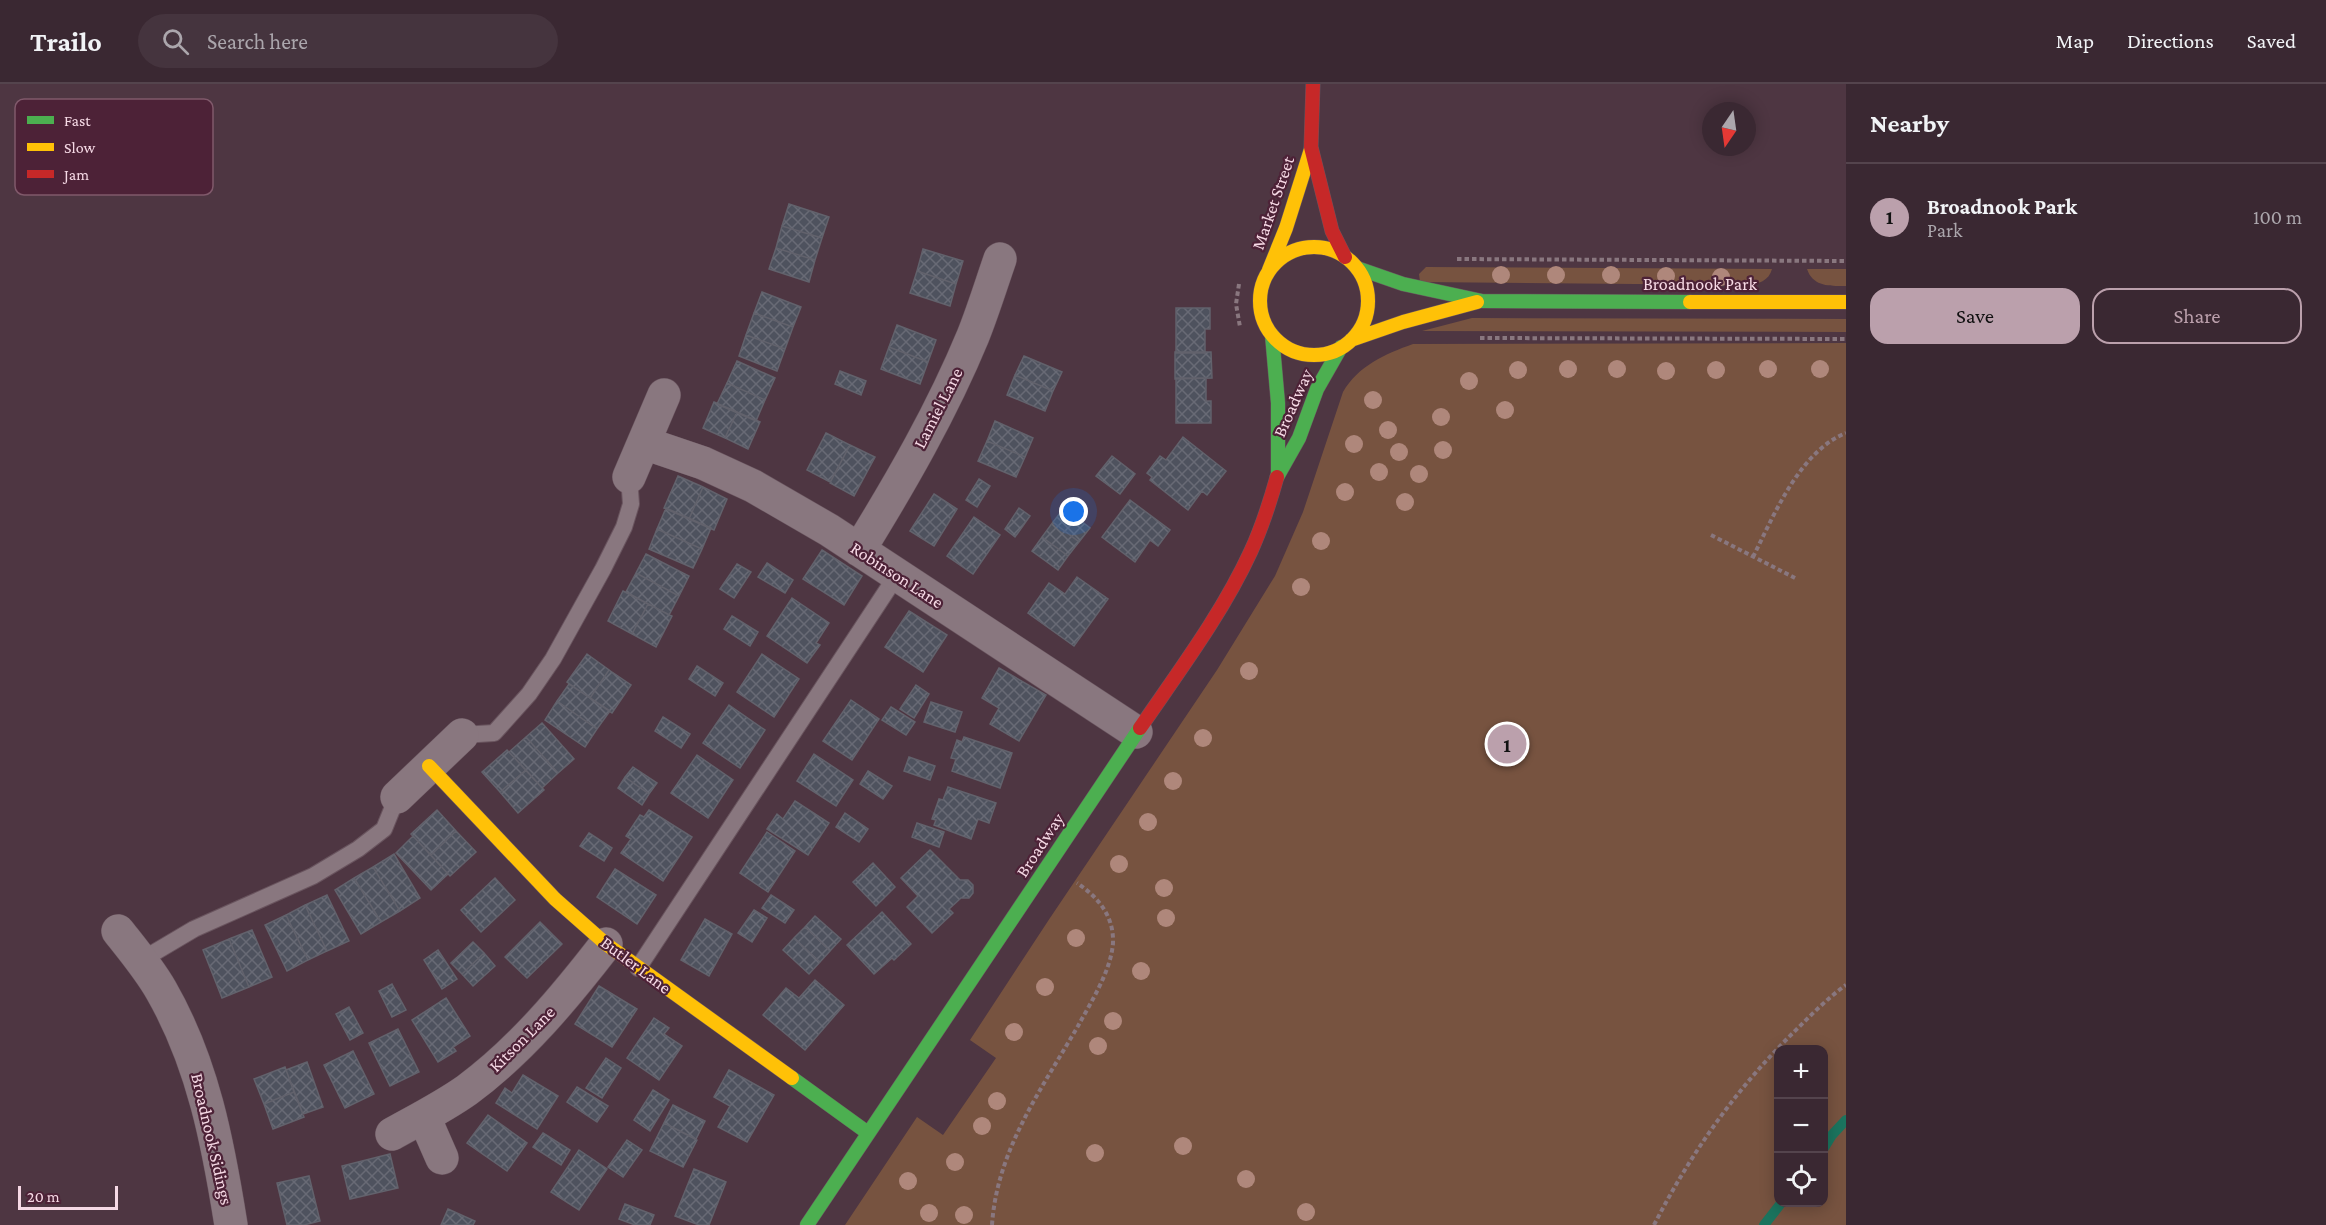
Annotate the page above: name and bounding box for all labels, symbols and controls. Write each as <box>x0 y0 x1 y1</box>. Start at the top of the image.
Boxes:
search box <box>138 14 558 68</box>
icon: search <box>159 25 192 58</box>
text: Trailo <box>30 26 102 57</box>
text: Search here <box>207 29 308 54</box>
text: Map <box>2056 29 2094 53</box>
text: Directions <box>2127 29 2214 53</box>
text: Saved <box>2247 29 2296 53</box>
legend <box>15 99 213 195</box>
north arrow <box>1702 102 1756 156</box>
text: Nearby <box>1870 109 1949 138</box>
text: Fast <box>64 112 91 129</box>
text: Slow <box>64 139 96 156</box>
street label: Market Street <box>1248 153 1299 252</box>
text: Jam <box>62 166 89 184</box>
text: Broadnook Park <box>1927 194 2077 219</box>
text: 1 <box>1886 206 1893 228</box>
text: 100 m <box>2253 206 2302 228</box>
text: Park <box>1927 219 1963 241</box>
street label: Broadnook Park <box>1643 274 1757 294</box>
button: Save <box>1870 288 2080 344</box>
button: Share <box>2092 288 2302 344</box>
street label: Lamiel Lane <box>909 364 967 451</box>
street label: Broadway <box>1269 365 1317 440</box>
your location <box>1059 497 1088 526</box>
street label: Robinson Lane <box>847 538 947 612</box>
pin: 1 <box>1488 722 1526 766</box>
street label: Broadway <box>1012 809 1068 881</box>
street label: Butler Lane <box>597 932 675 998</box>
street label: Kitson Lane <box>485 1002 559 1076</box>
map controls <box>1774 1045 1828 1207</box>
button: + <box>1774 1045 1828 1099</box>
street label: Broadnook Sidings <box>187 1071 237 1207</box>
button: − <box>1774 1099 1828 1153</box>
button: locate <box>1774 1153 1828 1207</box>
scale bar <box>18 1183 118 1210</box>
text: 20 m <box>27 1188 60 1205</box>

